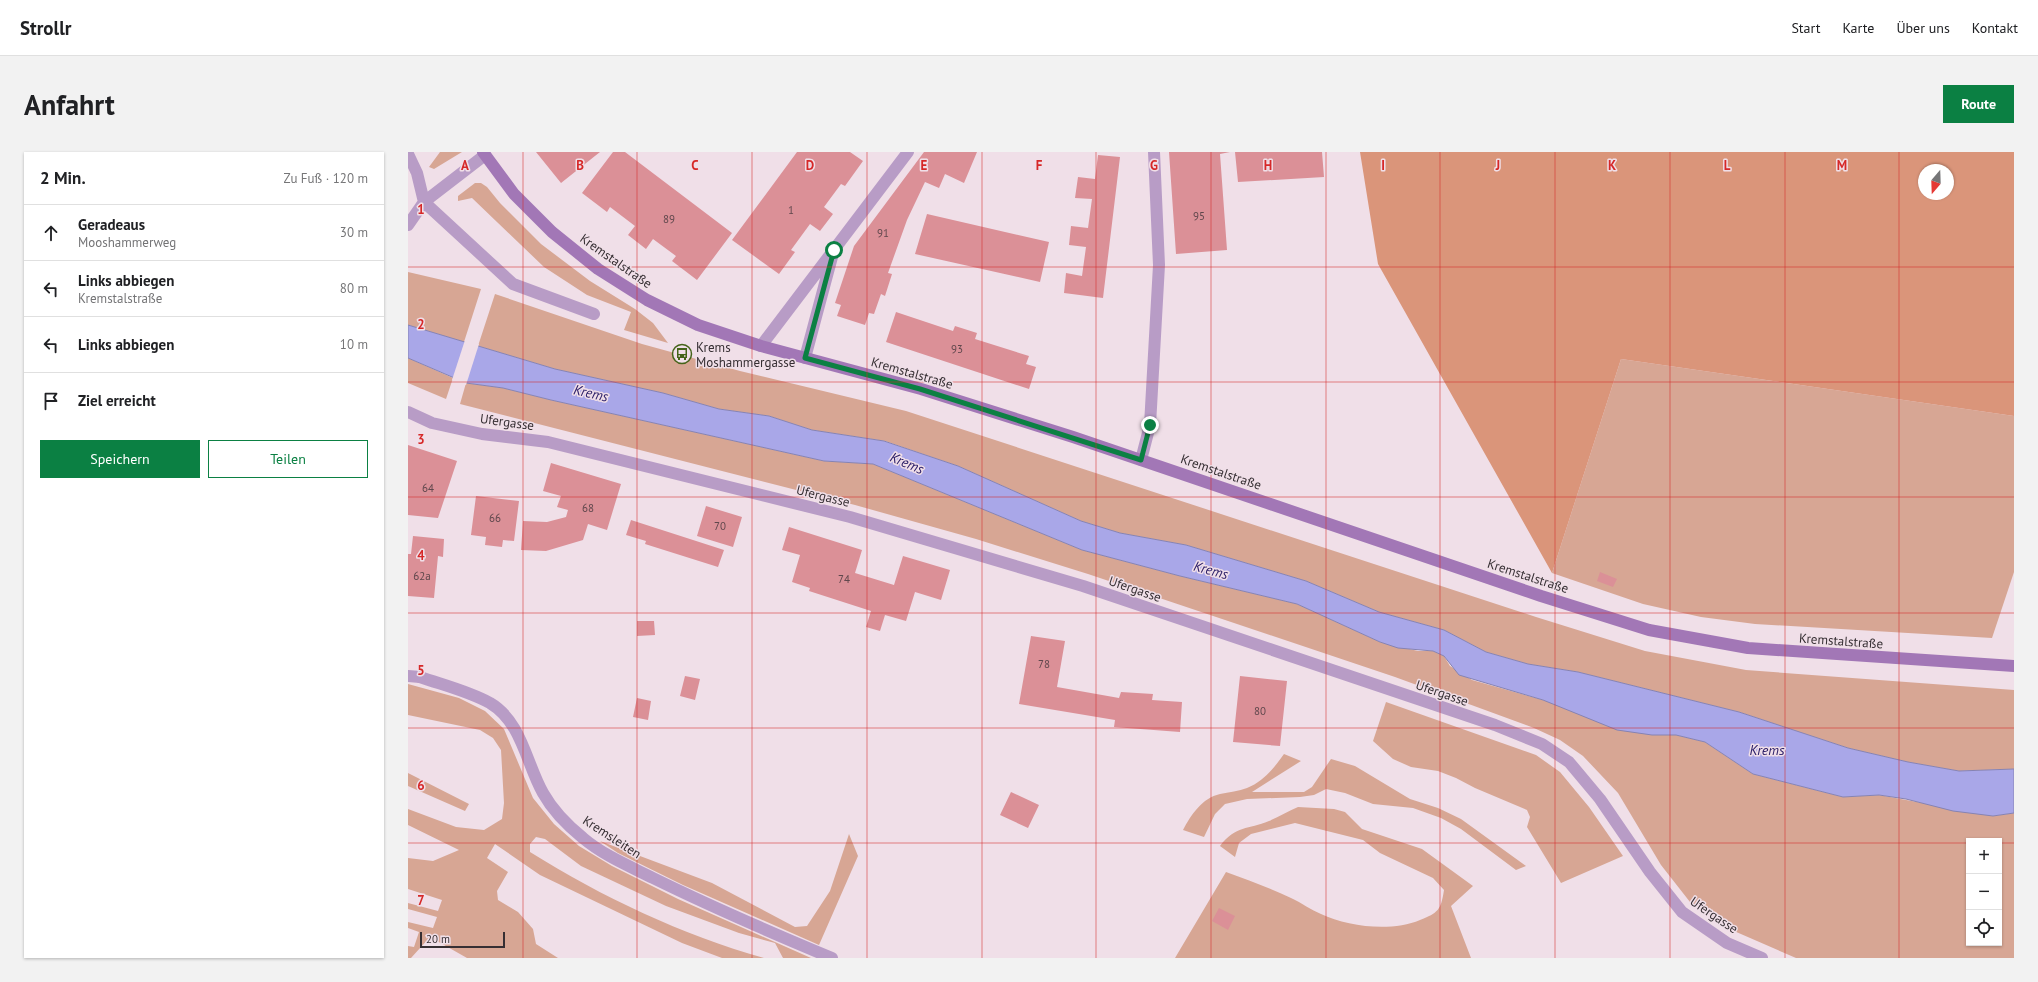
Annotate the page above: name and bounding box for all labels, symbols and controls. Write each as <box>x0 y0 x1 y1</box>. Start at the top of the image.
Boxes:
text: Strollr <box>20 16 71 40</box>
text: Start <box>1791 19 1820 37</box>
text: Karte <box>1842 19 1874 37</box>
text: Über uns <box>1896 19 1950 37</box>
text: Kontakt <box>1972 19 2018 37</box>
button: Route <box>1943 85 2014 123</box>
text: Anfahrt <box>24 86 115 123</box>
text: A <box>461 157 469 174</box>
text: B <box>576 157 584 174</box>
text: C <box>691 157 699 174</box>
text: D <box>806 157 814 174</box>
text: E <box>921 157 928 174</box>
text: F <box>1036 157 1043 174</box>
text: G <box>1150 157 1158 174</box>
text: H <box>1264 157 1272 174</box>
text: I <box>1381 157 1385 174</box>
text: J <box>1495 157 1500 174</box>
text: K <box>1608 157 1616 174</box>
text: L <box>1724 157 1731 174</box>
text: M <box>1837 157 1847 174</box>
north arrow <box>1918 164 1954 200</box>
text: 2 Min. <box>40 167 86 189</box>
text: Zu Fuß · 120 m <box>284 170 368 187</box>
text: 1 <box>417 201 425 218</box>
house number: 1 <box>788 203 794 217</box>
house number: 95 <box>1193 209 1205 223</box>
house number: 89 <box>663 212 675 226</box>
text: Geradeaus <box>78 215 145 234</box>
icon: ahead <box>40 222 62 244</box>
text: 30 m <box>340 224 368 241</box>
house number: 91 <box>877 226 889 240</box>
street label: Kremstalstraße <box>577 230 655 292</box>
text: Mooshammerweg <box>78 234 176 251</box>
route start <box>825 241 843 259</box>
text: Links abbiegen <box>78 271 174 290</box>
icon: left <box>40 278 62 300</box>
text: 80 m <box>340 280 368 297</box>
text: Kremstalstraße <box>78 290 162 307</box>
text: 2 <box>417 316 425 333</box>
icon: left <box>40 334 62 356</box>
text: Links abbiegen <box>78 335 174 354</box>
text: 10 m <box>340 336 368 353</box>
place label: Krems Moshammergasse <box>696 339 795 371</box>
house number: 93 <box>951 342 963 356</box>
bus stop icon: Krems Moshammergasse <box>671 343 693 365</box>
street label: Kremstalstraße <box>869 353 955 393</box>
water label: Krems <box>572 380 611 406</box>
icon: arrive <box>40 390 62 412</box>
text: Ziel erreicht <box>78 391 156 410</box>
street label: Ufergasse <box>479 410 535 434</box>
route end <box>1141 416 1159 434</box>
text: 3 <box>417 431 425 448</box>
button: Speichern <box>40 440 200 478</box>
button: Teilen <box>208 440 368 478</box>
water label: Krems <box>887 448 927 478</box>
street label: Kremstalstraße <box>1178 450 1264 494</box>
house number: 64 <box>422 481 434 495</box>
street label: Ufergasse <box>795 481 851 511</box>
house number: 68 <box>582 501 594 515</box>
house number: 66 <box>489 511 501 525</box>
house number: 70 <box>714 519 726 533</box>
text: 4 <box>417 547 425 564</box>
street label: Kremstalstraße <box>1485 555 1571 597</box>
water label: Krems <box>1192 557 1231 583</box>
house number: 62a <box>413 569 431 583</box>
house number: 74 <box>838 572 850 586</box>
street label: Ufergasse <box>1106 572 1164 606</box>
street label: Kremstalstraße <box>1798 630 1884 652</box>
house number: 78 <box>1038 657 1050 671</box>
text: 5 <box>417 662 425 679</box>
street label: Ufergasse <box>1413 676 1471 710</box>
house number: 80 <box>1254 704 1266 718</box>
water label: Krems <box>1749 741 1785 759</box>
text: 6 <box>417 777 425 794</box>
street label: Kremsleiten <box>579 812 645 862</box>
map controls <box>1966 838 2002 946</box>
button: + <box>1966 838 2002 874</box>
button: − <box>1966 874 2002 910</box>
text: 7 <box>417 892 425 909</box>
street label: Ufergasse <box>1687 893 1741 937</box>
button: locate <box>1966 910 2002 946</box>
scale bar <box>420 930 505 949</box>
text: 20 m <box>426 932 450 946</box>

